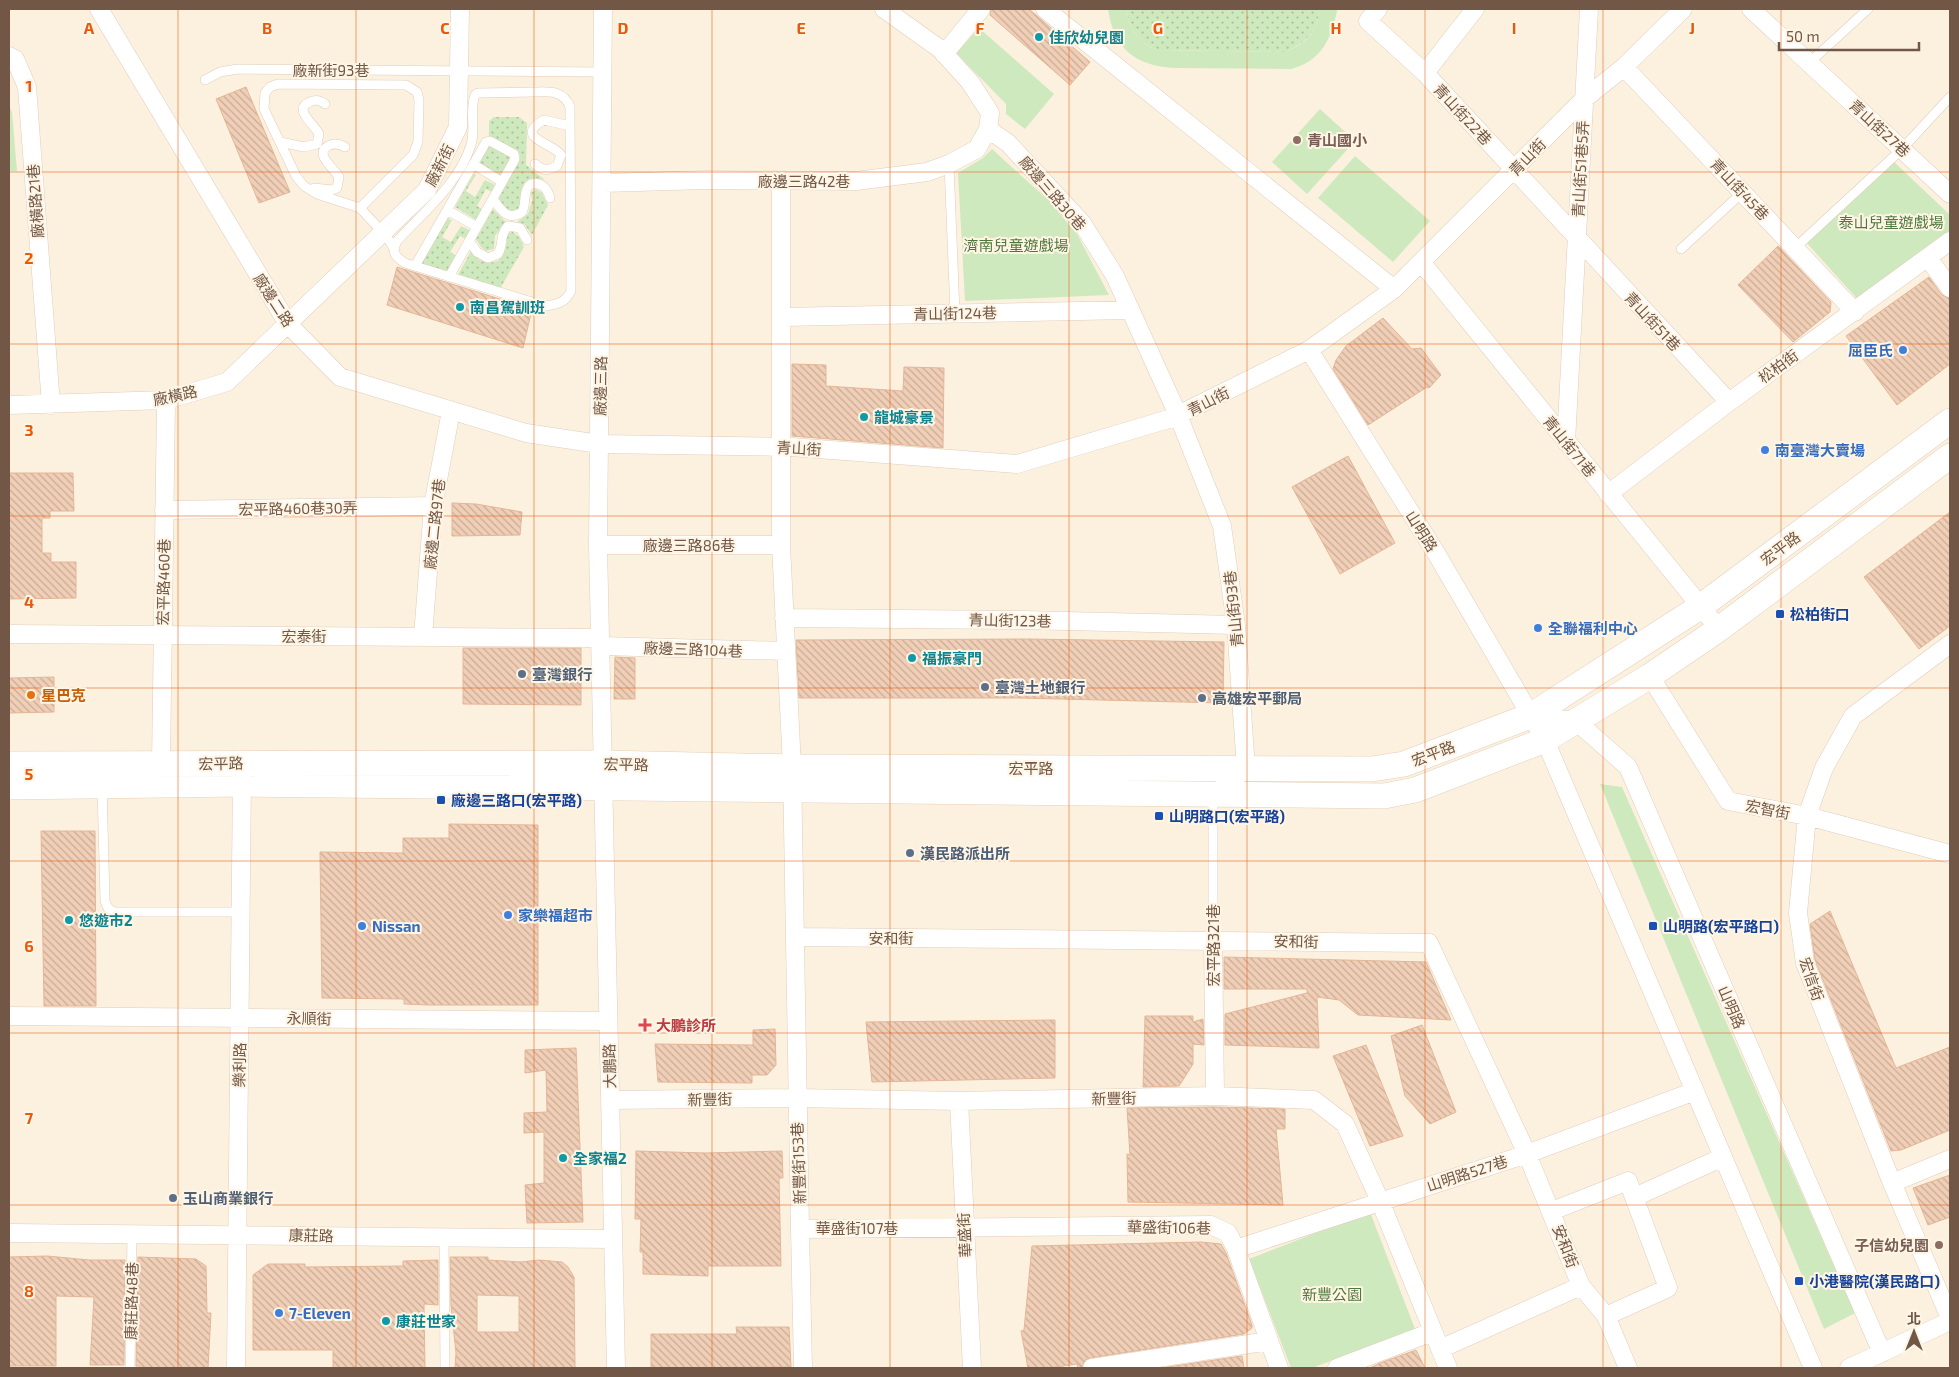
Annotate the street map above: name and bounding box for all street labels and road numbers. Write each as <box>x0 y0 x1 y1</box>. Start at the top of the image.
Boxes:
street label: 廠新街93巷 <box>293 61 369 79</box>
street label: 青山街22巷 <box>1430 80 1496 148</box>
street label: 青山街27巷 <box>1846 95 1914 161</box>
street label: 青山街51巷5弄 <box>1568 120 1592 218</box>
street label: 青山街 <box>1505 135 1549 179</box>
street label: 廠新街 <box>421 141 457 189</box>
street label: 廠邊三路30巷 <box>1016 152 1090 234</box>
street label: 青山街45巷 <box>1707 155 1773 223</box>
street label: 廠橫路21巷 <box>23 163 47 239</box>
street label: 廠邊三路42巷 <box>758 172 850 190</box>
street label: 廠邊二路 <box>250 270 298 330</box>
street label: 青山街51巷 <box>1621 288 1685 354</box>
street label: 青山街124巷 <box>913 303 997 323</box>
street label: 松柏街 <box>1755 345 1801 387</box>
street label: 廠邊三路 <box>590 356 610 416</box>
street label: 廠橫路 <box>151 382 199 408</box>
street label: 青山街 <box>1184 383 1232 419</box>
street label: 青山街71巷 <box>1540 412 1600 480</box>
street label: 青山街 <box>776 438 822 458</box>
street label: 廠邊二路97巷 <box>420 478 448 570</box>
street label: 宏平路460巷30弄 <box>238 498 358 518</box>
street label: 山明路 <box>1402 507 1442 555</box>
street label: 宏平路 <box>1757 527 1803 569</box>
street label: 廠邊三路86巷 <box>643 536 735 554</box>
street label: 宏平路460巷 <box>153 538 173 626</box>
street label: 青山街93巷 <box>1220 570 1246 648</box>
street label: 青山街123巷 <box>968 610 1052 630</box>
street label: 宏泰街 <box>281 627 327 645</box>
street label: 廠邊三路104巷 <box>643 638 743 660</box>
street label: 宏平路 <box>1409 737 1457 769</box>
street label: 宏平路 <box>198 754 244 772</box>
street label: 宏平路 <box>603 755 649 773</box>
street label: 宏平路 <box>1008 759 1054 777</box>
street label: 宏智街 <box>1744 796 1792 822</box>
street label: 宏平路321巷 <box>1204 904 1222 986</box>
street label: 安和街 <box>868 929 914 947</box>
street label: 安和街 <box>1273 932 1319 950</box>
street label: 宏信街 <box>1796 955 1828 1003</box>
street label: 山明路 <box>1715 983 1749 1031</box>
street label: 永順街 <box>286 1009 332 1027</box>
street label: 樂利路 <box>230 1042 248 1088</box>
street label: 大鵬路 <box>600 1043 618 1089</box>
street label: 新豐街 <box>1091 1089 1137 1107</box>
street label: 新豐街 <box>687 1090 733 1108</box>
street label: 新豐街153巷 <box>788 1122 808 1204</box>
street label: 山明路527巷 <box>1424 1151 1510 1195</box>
street label: 華盛街 <box>954 1212 974 1258</box>
street label: 華盛街106巷 <box>1127 1217 1211 1237</box>
street label: 華盛街107巷 <box>816 1219 898 1237</box>
street label: 安和街 <box>1550 1222 1582 1270</box>
street label: 康莊路 <box>288 1226 334 1244</box>
street label: 康莊路48巷 <box>121 1262 141 1340</box>

